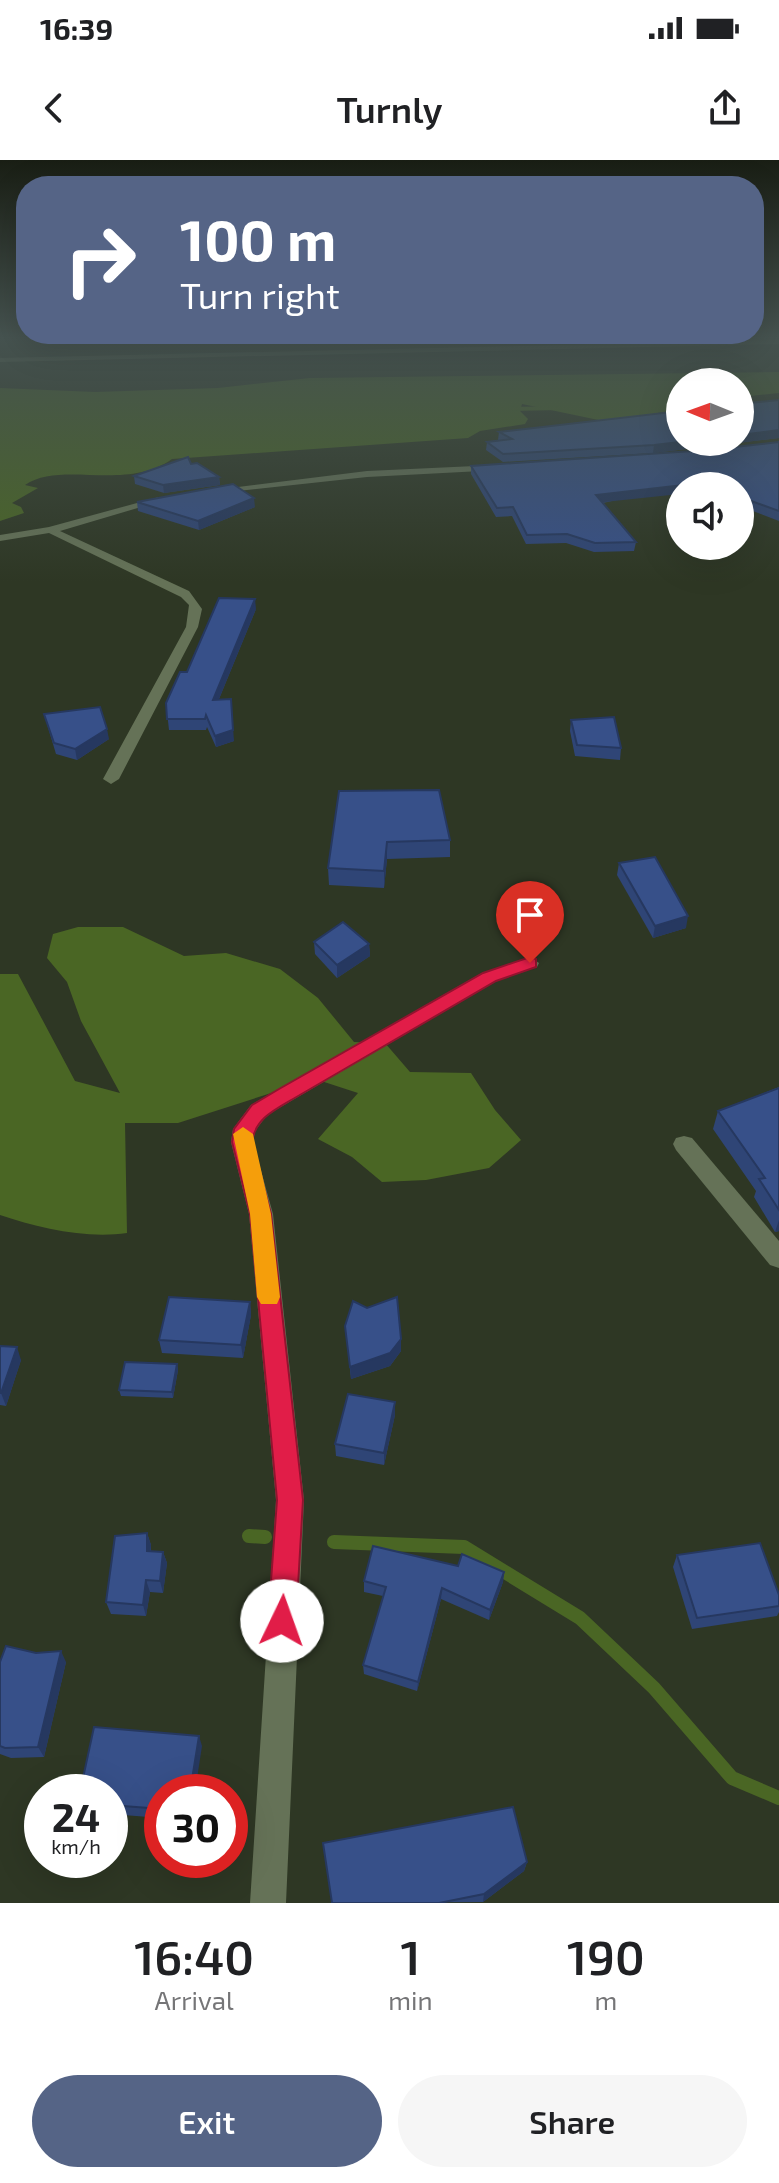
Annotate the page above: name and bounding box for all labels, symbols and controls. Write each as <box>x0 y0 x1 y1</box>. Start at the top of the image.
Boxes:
text: 16:39 <box>40 10 113 46</box>
icon: back <box>32 86 76 130</box>
icon: share <box>703 86 747 130</box>
text: Turnly <box>337 87 442 130</box>
text: 100 m <box>180 205 336 272</box>
icon: right <box>48 208 152 312</box>
text: Turn right <box>180 273 340 316</box>
north arrow <box>666 368 754 456</box>
map controls <box>666 368 754 560</box>
button: sound <box>666 472 754 560</box>
pin <box>496 881 564 963</box>
icon: arrive <box>508 893 552 937</box>
position arrow <box>240 1579 324 1663</box>
speed limit sign: 30 <box>144 1774 248 1878</box>
text: 24 <box>52 1792 100 1840</box>
text: km/h <box>51 1834 101 1858</box>
text: 16:40 <box>134 1927 254 1985</box>
text: 1 <box>400 1927 421 1985</box>
text: 190 <box>567 1927 645 1985</box>
text: Arrival <box>155 1984 234 2015</box>
text: min <box>388 1984 433 2015</box>
text: m <box>594 1984 617 2015</box>
button: Exit <box>32 2075 382 2167</box>
button: Share <box>398 2075 747 2167</box>

